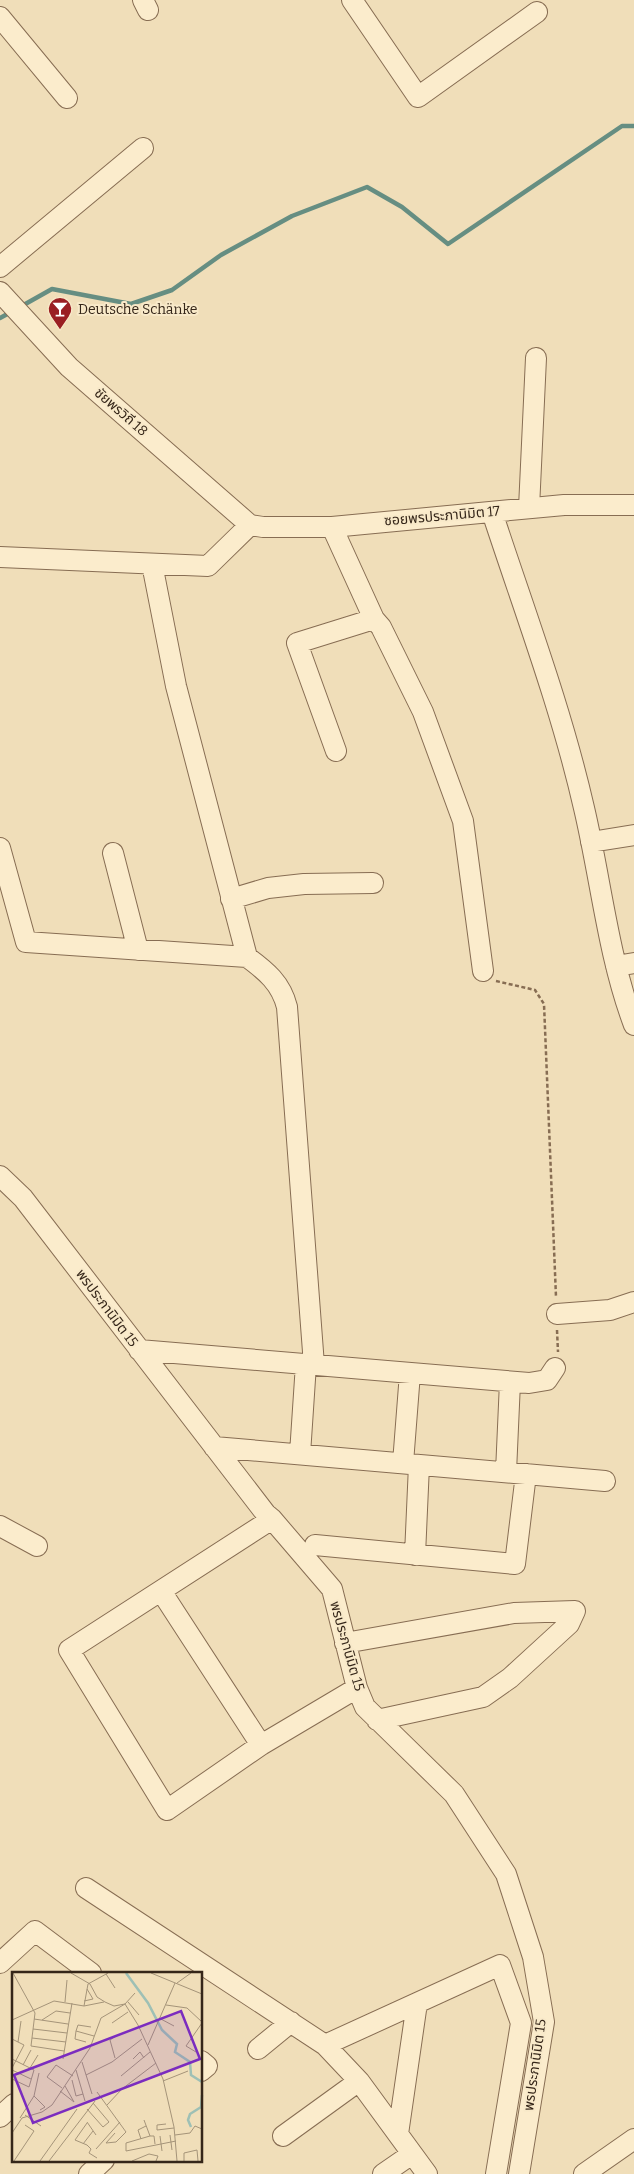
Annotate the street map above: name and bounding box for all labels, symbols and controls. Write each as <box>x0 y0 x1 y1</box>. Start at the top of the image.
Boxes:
bar icon: Deutsche Schänke <box>47 296 73 330</box>
place label: Deutsche Schänke <box>78 301 198 318</box>
street label: ชัยพรวิถี 18 <box>91 384 151 440</box>
street label: ซอยพรประภานิมิต 17 <box>383 502 501 530</box>
street label: พรประภานิมิต 15 <box>72 1266 142 1350</box>
street label: พรประภานิมิต 15 <box>326 1599 368 1693</box>
inset map <box>12 1972 202 2162</box>
street label: พรประภานิมิต 15 <box>520 2018 550 2112</box>

